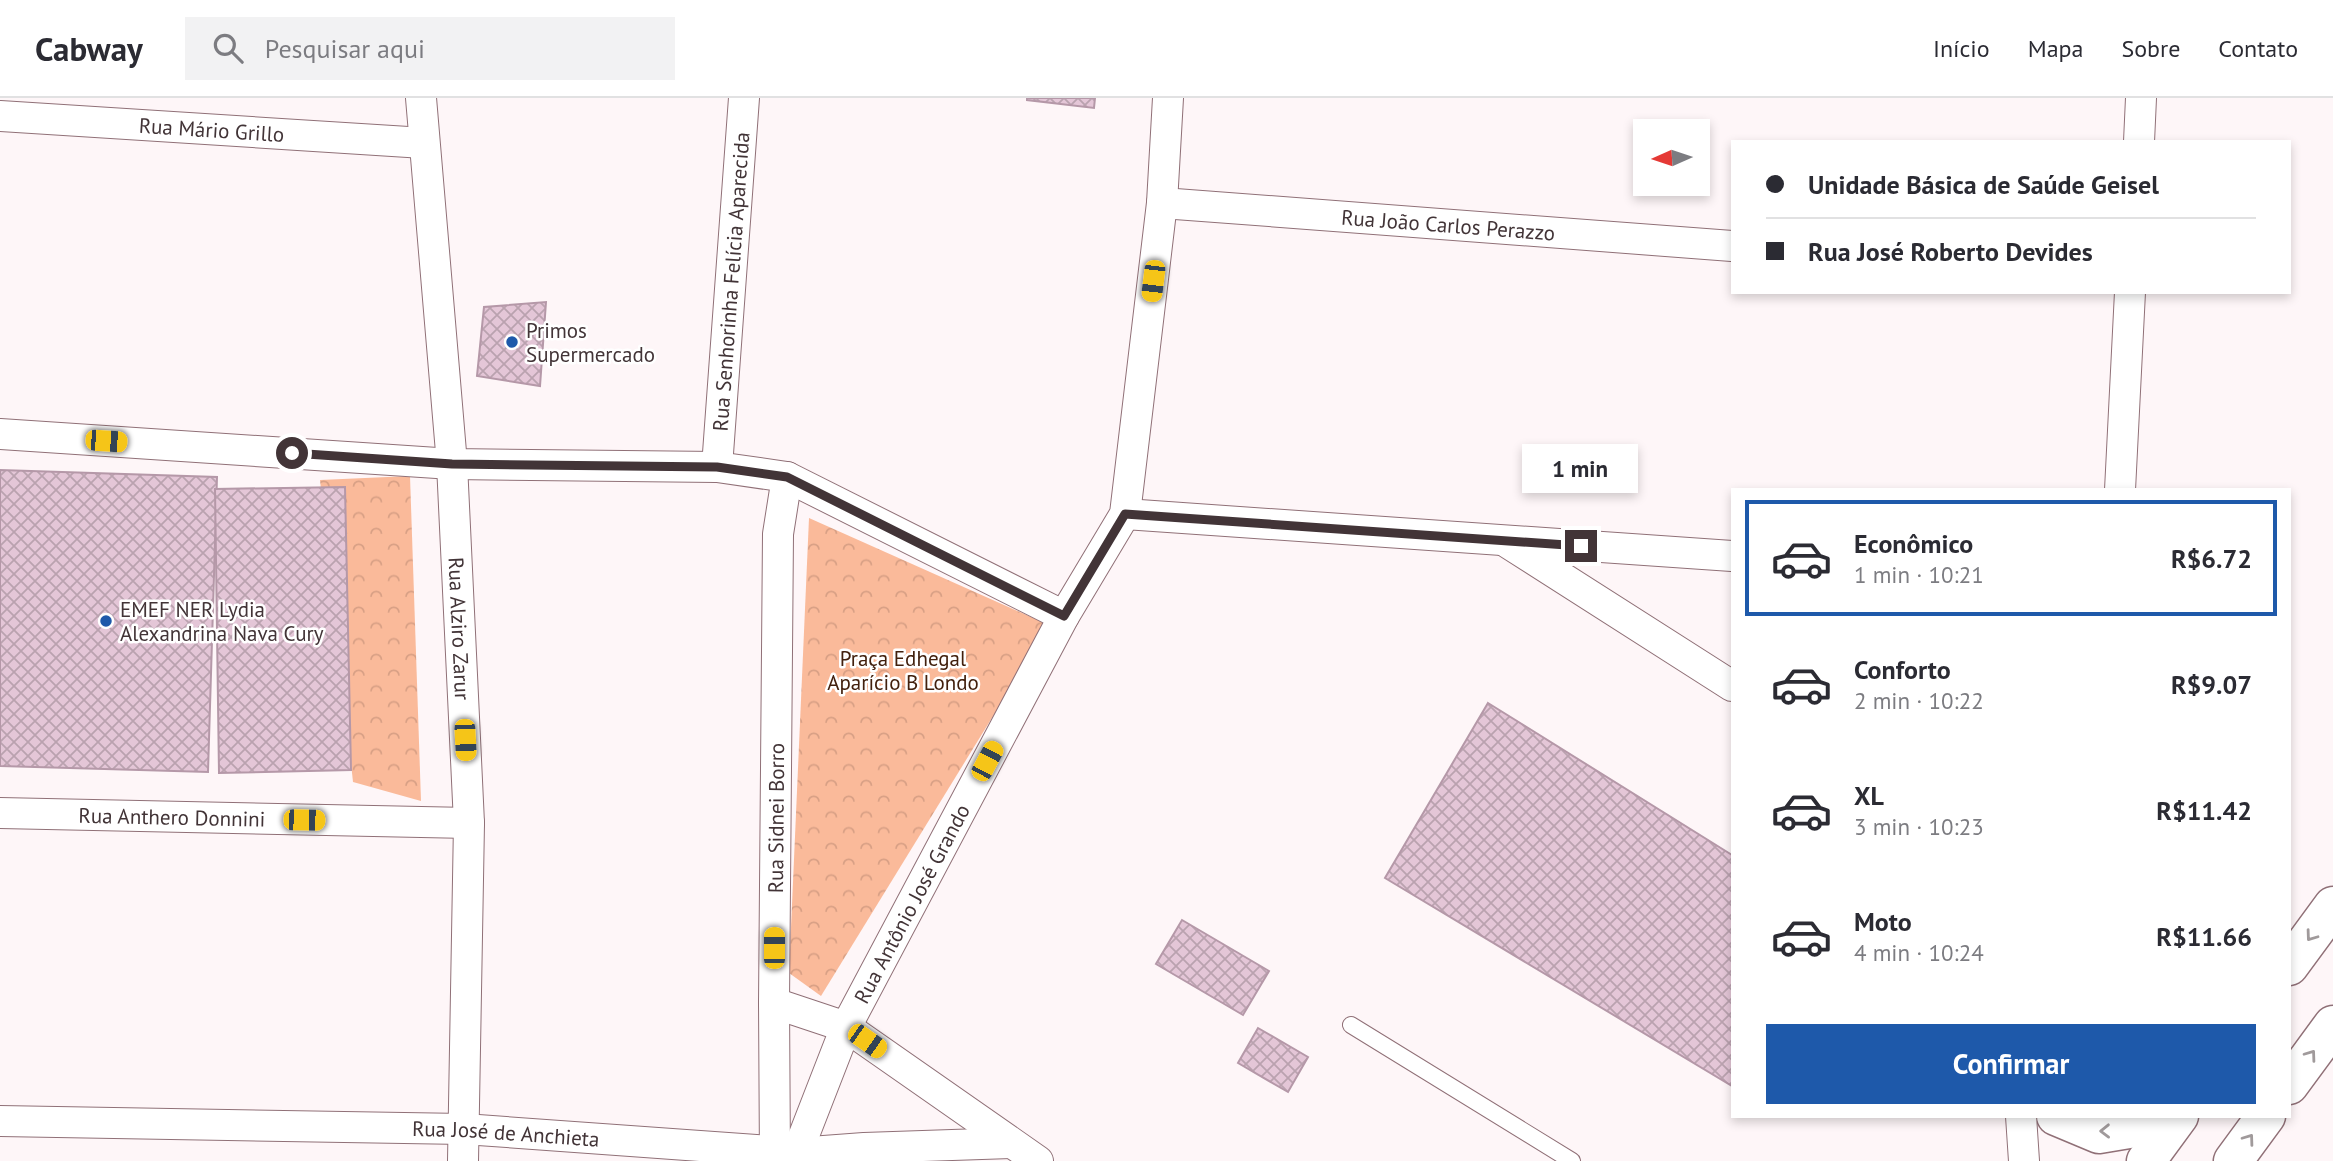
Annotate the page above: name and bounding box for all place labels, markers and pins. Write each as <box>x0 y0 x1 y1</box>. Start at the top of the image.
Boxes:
place label: Primos Supermercado <box>526 317 655 368</box>
marker: Primos Supermercado <box>504 334 520 350</box>
place label: EMEF NER Lydia Alexandrina Nava Cury <box>120 596 324 647</box>
marker: EMEF NER Lydia Alexandrina Nava Cury <box>98 613 114 629</box>

